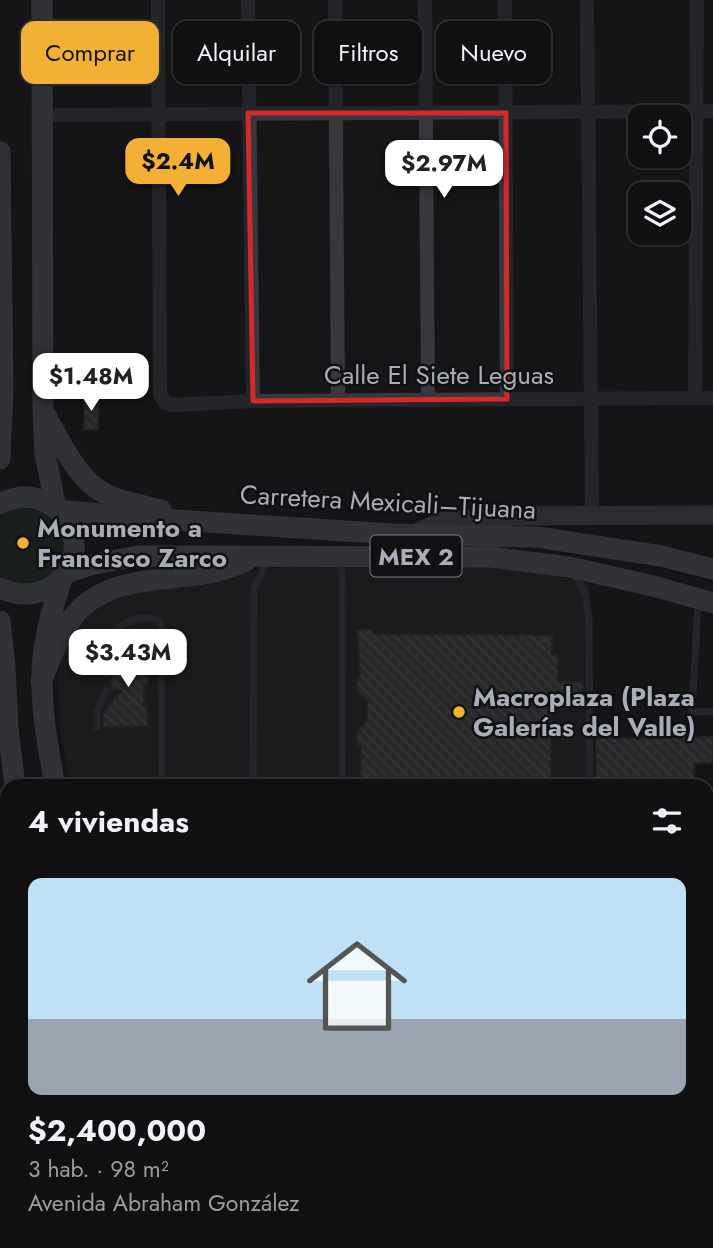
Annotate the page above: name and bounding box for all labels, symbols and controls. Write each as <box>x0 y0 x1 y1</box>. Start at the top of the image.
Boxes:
chip: Comprar <box>21 21 159 84</box>
chip: Alquilar <box>173 21 300 84</box>
chip: Filtros <box>314 21 422 84</box>
chip: Nuevo <box>436 21 551 84</box>
map controls <box>628 105 691 245</box>
button: locate <box>628 105 691 168</box>
pin: $2.4M <box>129 138 227 198</box>
pin: $2.97M <box>387 140 501 200</box>
text: $2.4M <box>141 144 215 178</box>
text: $2.97M <box>401 146 487 180</box>
button: layers <box>628 182 691 245</box>
pin: $1.48M <box>34 354 148 413</box>
street label: Calle El Siete Leguas <box>324 356 554 394</box>
text: $1.48M <box>49 359 133 393</box>
street label: Carretera Mexicali–Tijuana <box>239 475 537 529</box>
place label: Monumento a Francisco Zarco <box>37 509 227 577</box>
marker: Monumento a Francisco Zarco <box>15 535 31 551</box>
road number: MEX 2 <box>370 536 462 576</box>
pin: $3.43M <box>71 630 185 689</box>
text: $3.43M <box>85 635 171 669</box>
place label: Macroplaza (Plaza Galerías del Valle) <box>473 678 696 746</box>
marker: Macroplaza (Plaza Galerías del Valle) <box>451 704 467 720</box>
text: 4 viviendas <box>28 800 189 843</box>
icon: filters <box>648 802 686 840</box>
icon: home <box>294 923 420 1049</box>
text: $2,400,000 <box>28 1109 206 1152</box>
text: 3 hab. · 98 m² <box>28 1152 169 1186</box>
text: Avenida Abraham González <box>28 1186 300 1220</box>

